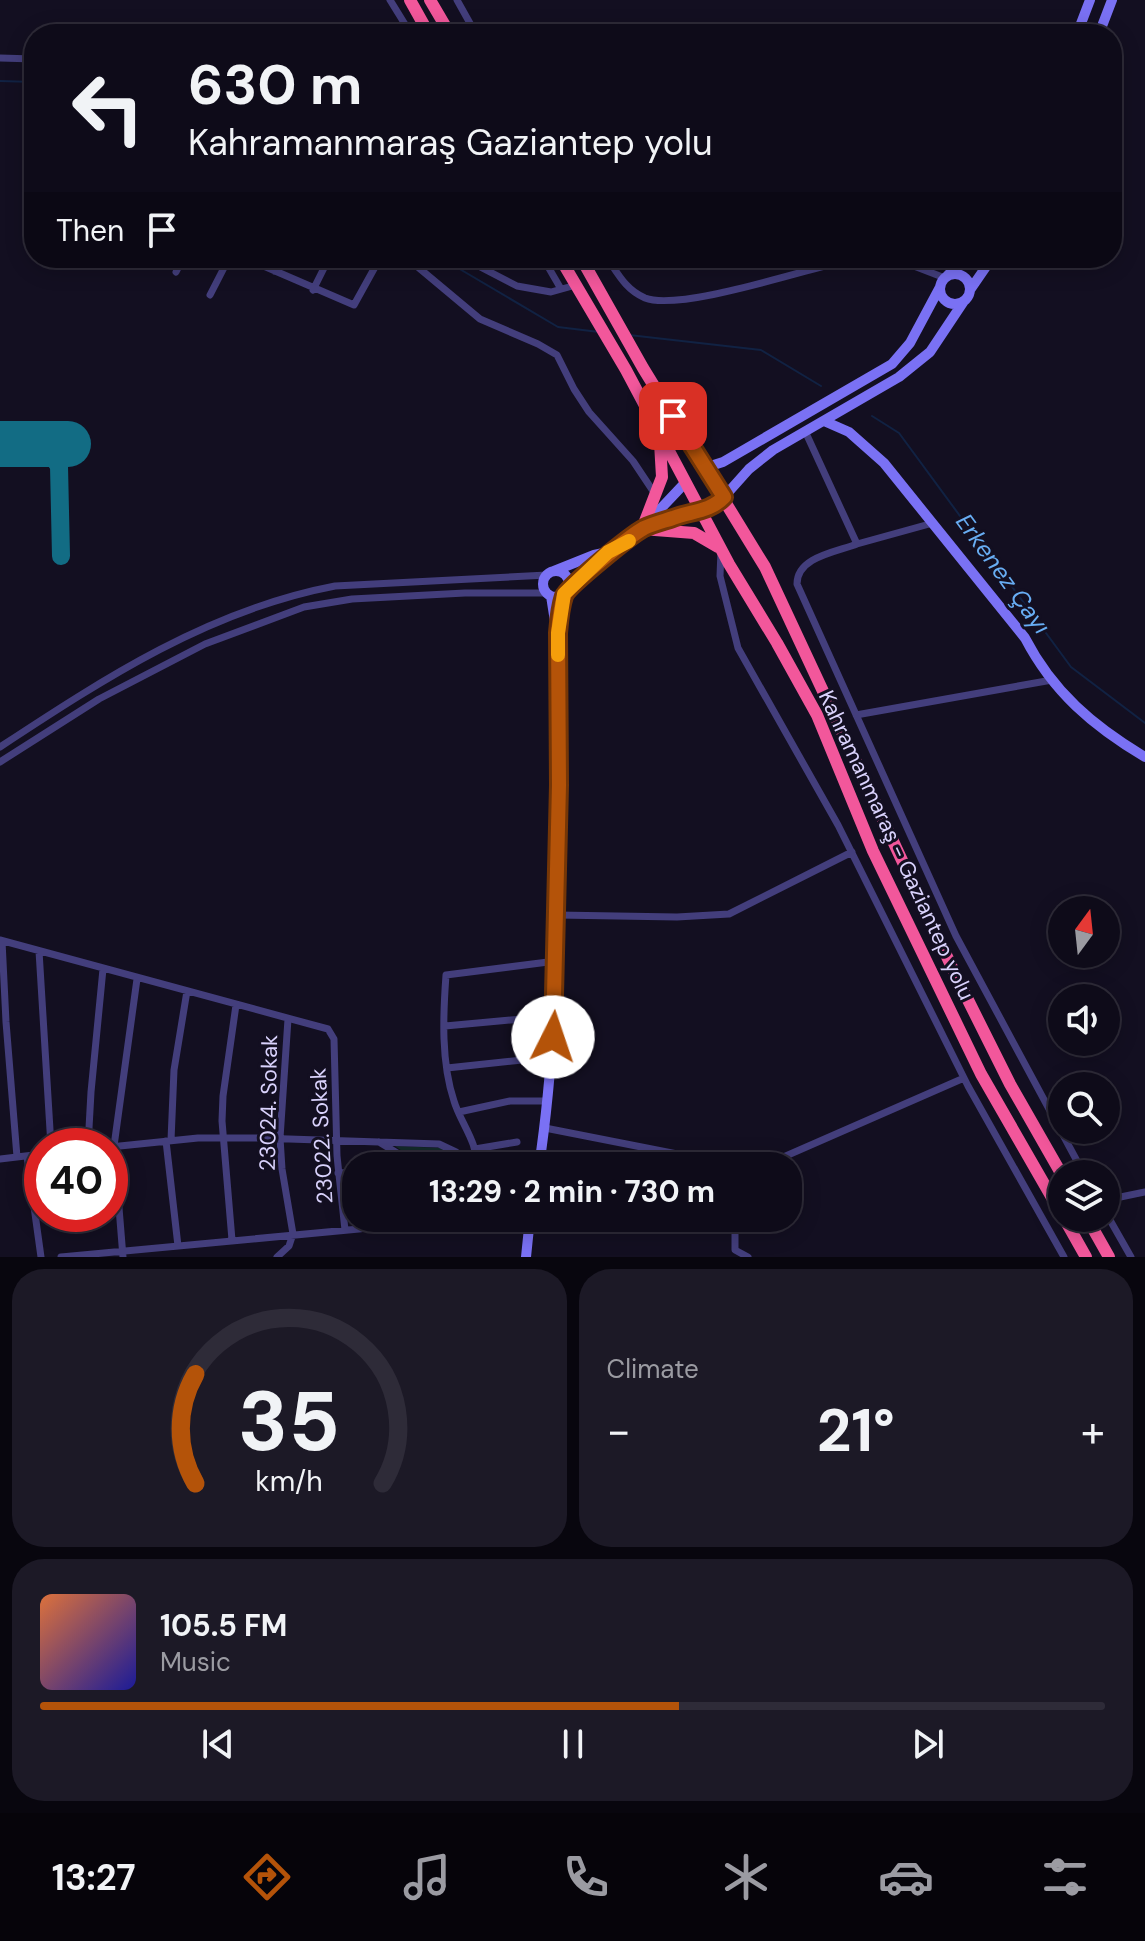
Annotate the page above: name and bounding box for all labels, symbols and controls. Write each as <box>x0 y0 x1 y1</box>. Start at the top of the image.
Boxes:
text: 630 m <box>188 48 363 121</box>
icon: left <box>56 56 160 160</box>
text: Kahramanmaraş Gaziantep yolu <box>188 119 713 166</box>
icon: arrive <box>140 208 184 252</box>
text: Then <box>56 211 124 250</box>
pin <box>639 382 707 450</box>
icon: arrive <box>651 394 695 438</box>
water label: Erkenez Çayı <box>949 507 1058 640</box>
street label: Kahramanmaraş - Gaziantep yolu <box>812 686 981 1005</box>
north arrow <box>1048 896 1120 968</box>
map controls <box>1048 896 1120 1232</box>
button: sound <box>1048 984 1120 1056</box>
position arrow <box>511 995 595 1079</box>
street label: 23024. Sokak <box>253 1035 284 1171</box>
street label: 23022. Sokak <box>303 1067 340 1205</box>
button: search <box>1048 1072 1120 1144</box>
speed limit sign: 40 <box>24 1128 128 1232</box>
button: layers <box>1048 1160 1120 1232</box>
text: 13:29 · 2 min · 730 m <box>429 1172 715 1211</box>
text: Climate <box>607 1352 699 1386</box>
text: 35 <box>238 1367 340 1476</box>
text: 21° <box>817 1391 895 1470</box>
text: − <box>607 1402 631 1460</box>
text: + <box>1081 1402 1105 1460</box>
text: km/h <box>255 1463 323 1500</box>
text: 105.5 FM <box>160 1606 287 1645</box>
text: Music <box>160 1645 231 1679</box>
icon: previous <box>196 1722 240 1766</box>
icon: pause <box>551 1722 595 1766</box>
icon: next <box>906 1722 950 1766</box>
icon: directions <box>239 1849 295 1905</box>
icon: music <box>399 1849 455 1905</box>
icon: phone <box>558 1849 614 1905</box>
icon: climate <box>718 1849 774 1905</box>
icon: car <box>878 1849 934 1905</box>
icon: filters <box>1037 1849 1093 1905</box>
text: 13:27 <box>52 1854 136 1901</box>

